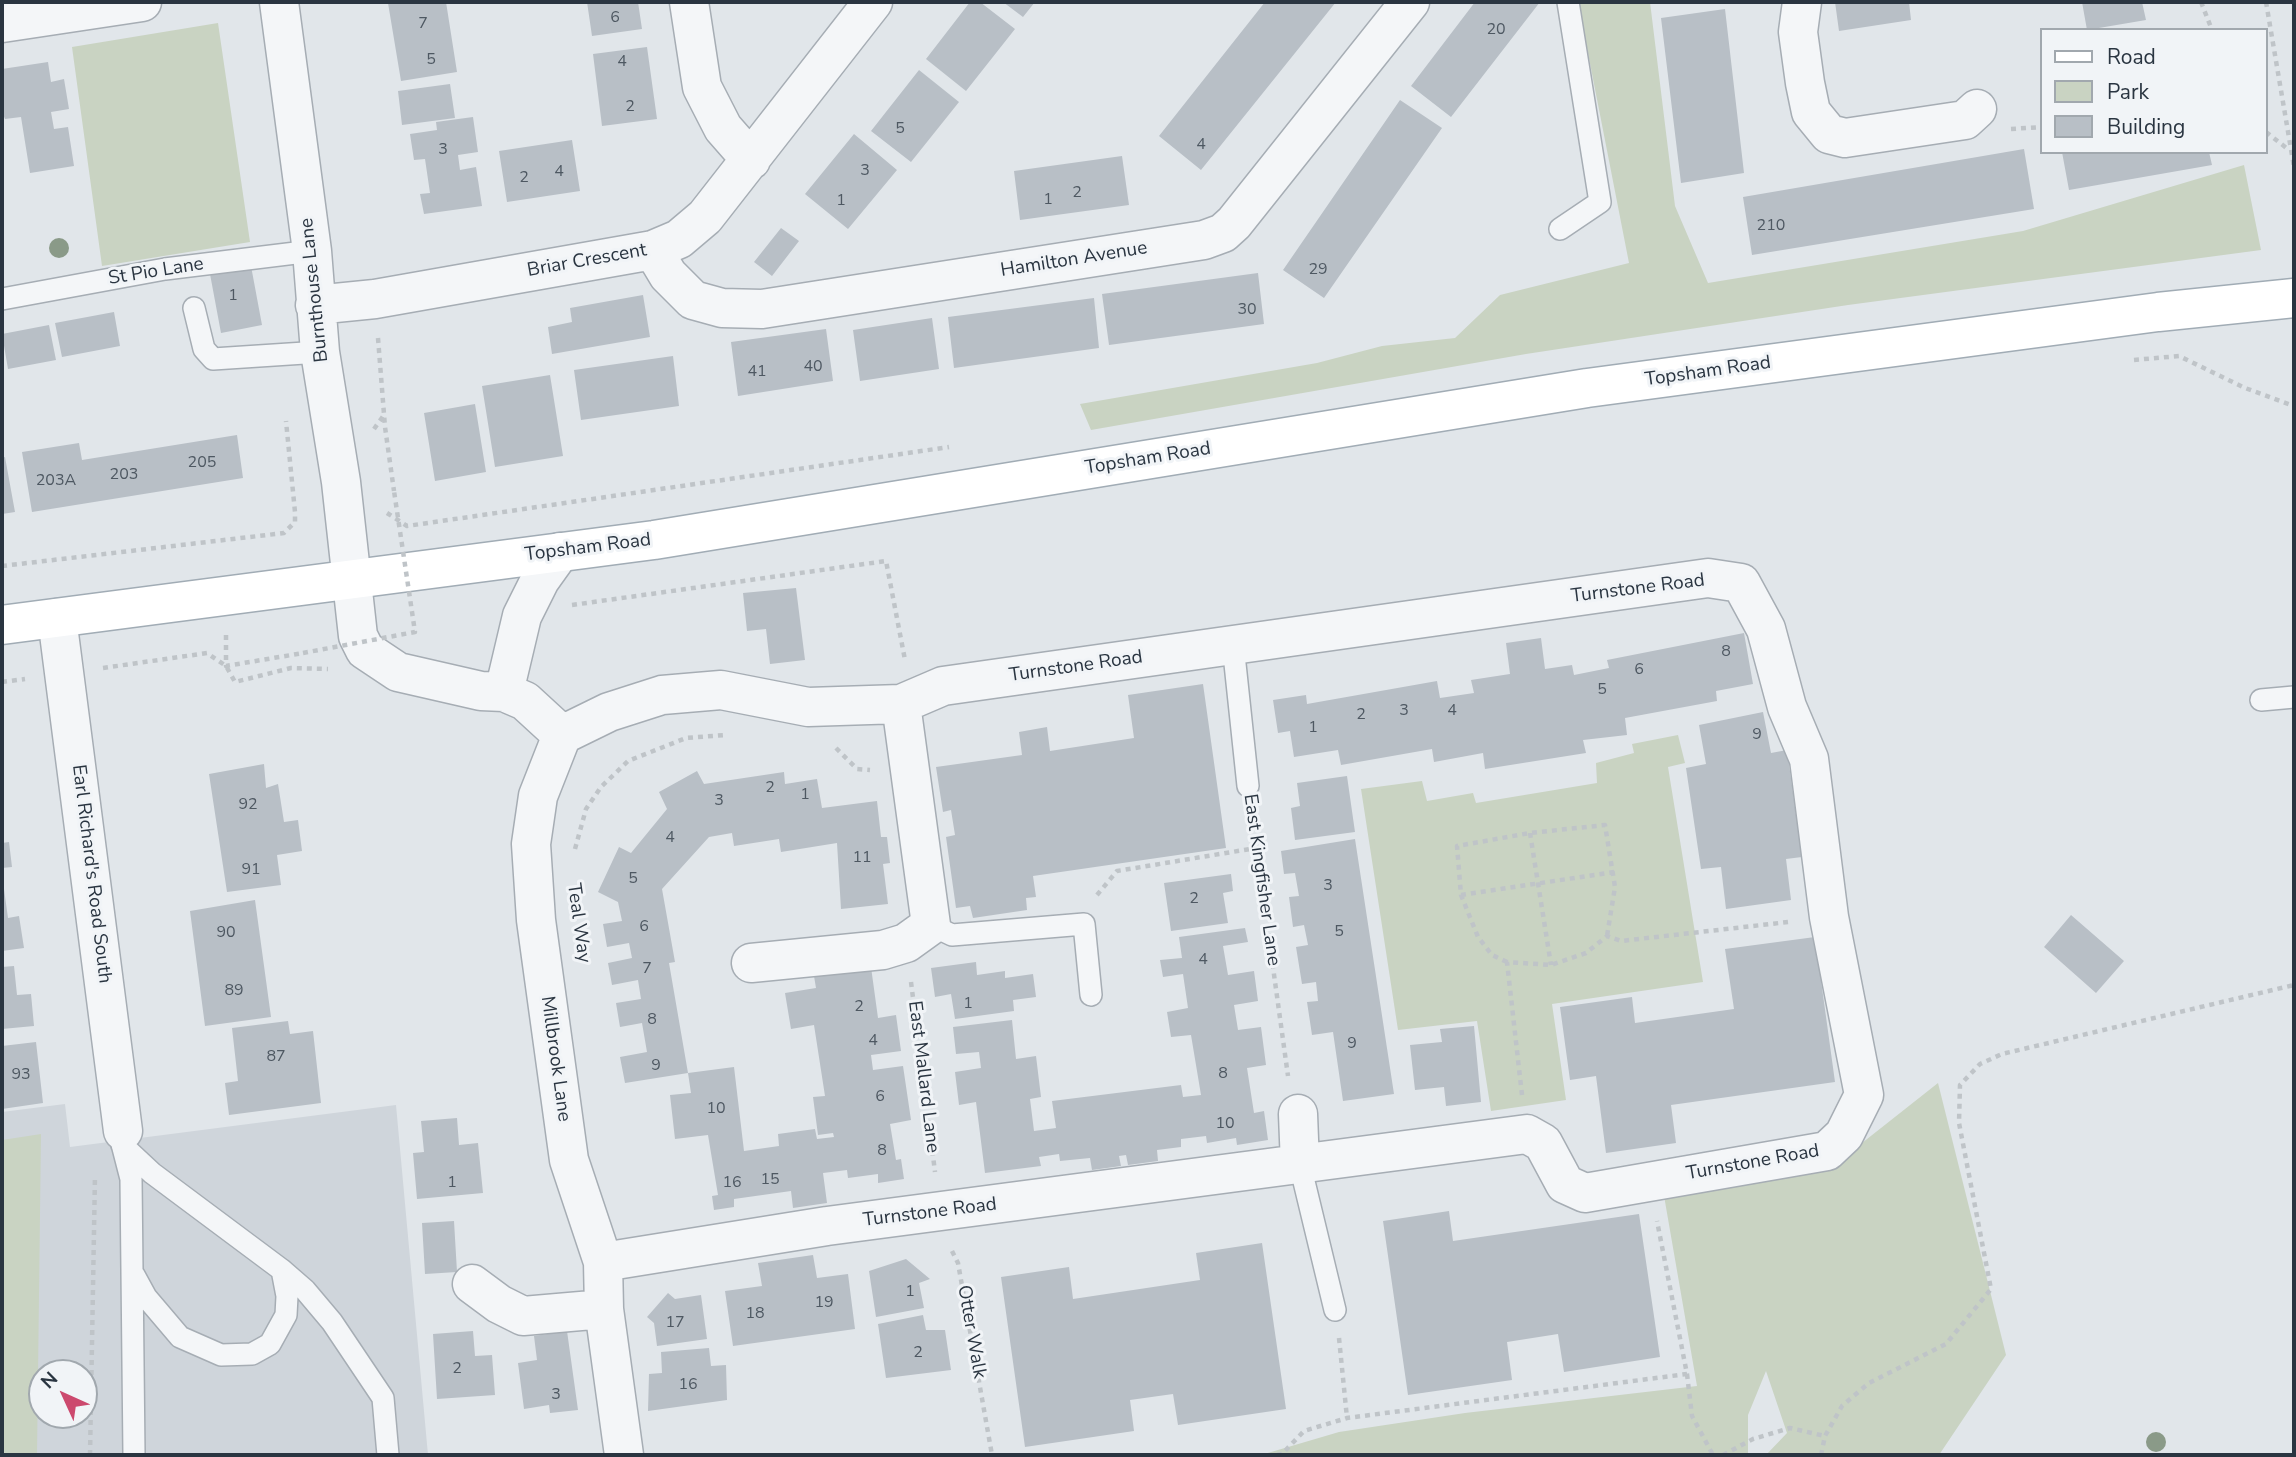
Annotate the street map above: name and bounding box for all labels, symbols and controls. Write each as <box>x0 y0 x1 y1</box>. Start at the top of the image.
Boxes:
house number: 6 <box>610 8 620 28</box>
house number: 7 <box>418 14 428 34</box>
house number: 20 <box>1486 20 1506 40</box>
legend <box>2040 28 2268 154</box>
text: Road <box>2107 43 2156 71</box>
house number: 5 <box>426 50 436 70</box>
house number: 4 <box>617 52 627 72</box>
text: Park <box>2107 78 2149 106</box>
house number: 2 <box>625 97 635 117</box>
text: Building <box>2107 113 2185 141</box>
house number: 5 <box>895 119 905 139</box>
house number: 4 <box>1196 135 1206 155</box>
house number: 3 <box>438 140 448 160</box>
house number: 3 <box>860 161 870 181</box>
house number: 4 <box>554 162 564 182</box>
house number: 2 <box>519 168 529 188</box>
house number: 2 <box>1072 183 1082 203</box>
house number: 1 <box>1043 190 1053 210</box>
house number: 1 <box>836 191 846 211</box>
house number: 210 <box>1757 216 1785 236</box>
street label: Burnthouse Lane <box>296 217 334 363</box>
street label: Hamilton Avenue <box>999 237 1149 283</box>
street label: Briar Crescent <box>526 239 648 283</box>
street label: St Pio Lane <box>107 253 205 291</box>
house number: 29 <box>1308 260 1328 280</box>
house number: 1 <box>228 286 238 306</box>
house number: 30 <box>1237 300 1257 320</box>
street label: Topsham Road <box>1644 352 1772 392</box>
house number: 40 <box>803 357 823 377</box>
house number: 41 <box>747 362 767 382</box>
street label: Topsham Road <box>1084 438 1212 480</box>
house number: 205 <box>188 453 216 473</box>
house number: 203 <box>110 465 138 485</box>
house number: 203A <box>36 471 76 491</box>
street label: Topsham Road <box>524 529 652 567</box>
street label: Turnstone Road <box>1570 569 1706 609</box>
house number: 8 <box>1721 642 1731 662</box>
street label: Turnstone Road <box>1008 646 1144 688</box>
house number: 6 <box>1634 660 1644 680</box>
house number: 5 <box>1597 680 1607 700</box>
house number: 3 <box>1399 701 1409 721</box>
house number: 4 <box>1447 701 1457 721</box>
house number: 2 <box>1356 705 1366 725</box>
house number: 1 <box>1308 718 1318 738</box>
house number: 9 <box>1752 725 1762 745</box>
street label: Earl Richard's Road South <box>66 763 116 985</box>
house number: 2 <box>765 778 775 798</box>
house number: 1 <box>800 785 810 805</box>
house number: 3 <box>714 791 724 811</box>
street label: East Kingfisher Lane <box>1238 793 1284 967</box>
house number: 92 <box>238 795 258 815</box>
house number: 4 <box>665 828 675 848</box>
house number: 11 <box>852 848 872 868</box>
house number: 91 <box>241 860 261 880</box>
house number: 5 <box>628 869 638 889</box>
house number: 3 <box>1323 876 1333 896</box>
street label: Teal Way <box>561 882 595 964</box>
house number: 2 <box>1189 889 1199 909</box>
house number: 6 <box>639 917 649 937</box>
house number: 5 <box>1334 922 1344 942</box>
house number: 90 <box>216 923 236 943</box>
house number: 4 <box>1198 950 1208 970</box>
house number: 7 <box>642 959 652 979</box>
house number: 89 <box>224 981 244 1001</box>
house number: 1 <box>963 994 973 1014</box>
street label: Millbrook Lane <box>535 995 575 1123</box>
house number: 2 <box>854 997 864 1017</box>
street label: East Mallard Lane <box>902 1000 944 1154</box>
house number: 8 <box>647 1010 657 1030</box>
house number: 4 <box>868 1031 878 1051</box>
house number: 9 <box>1347 1034 1357 1054</box>
house number: 87 <box>266 1047 286 1067</box>
house number: 9 <box>651 1056 661 1076</box>
house number: 8 <box>1218 1064 1228 1084</box>
house number: 93 <box>11 1065 31 1085</box>
house number: 6 <box>875 1087 885 1107</box>
house number: 10 <box>706 1099 726 1119</box>
house number: 10 <box>1215 1114 1235 1134</box>
street label: Turnstone Road <box>1685 1140 1821 1186</box>
house number: 8 <box>877 1141 887 1161</box>
house number: 15 <box>760 1170 780 1190</box>
house number: 1 <box>447 1173 457 1193</box>
house number: 16 <box>722 1173 742 1193</box>
street label: Turnstone Road <box>862 1193 998 1233</box>
house number: 1 <box>905 1282 915 1302</box>
street label: Otter Walk <box>952 1284 990 1380</box>
house number: 19 <box>814 1293 834 1313</box>
house number: 18 <box>745 1304 765 1324</box>
house number: 17 <box>665 1313 685 1333</box>
house number: 2 <box>913 1343 923 1363</box>
north arrow <box>28 1359 98 1429</box>
house number: 2 <box>452 1359 462 1379</box>
text: N <box>35 1366 64 1395</box>
house number: 16 <box>678 1375 698 1395</box>
house number: 3 <box>551 1385 561 1405</box>

